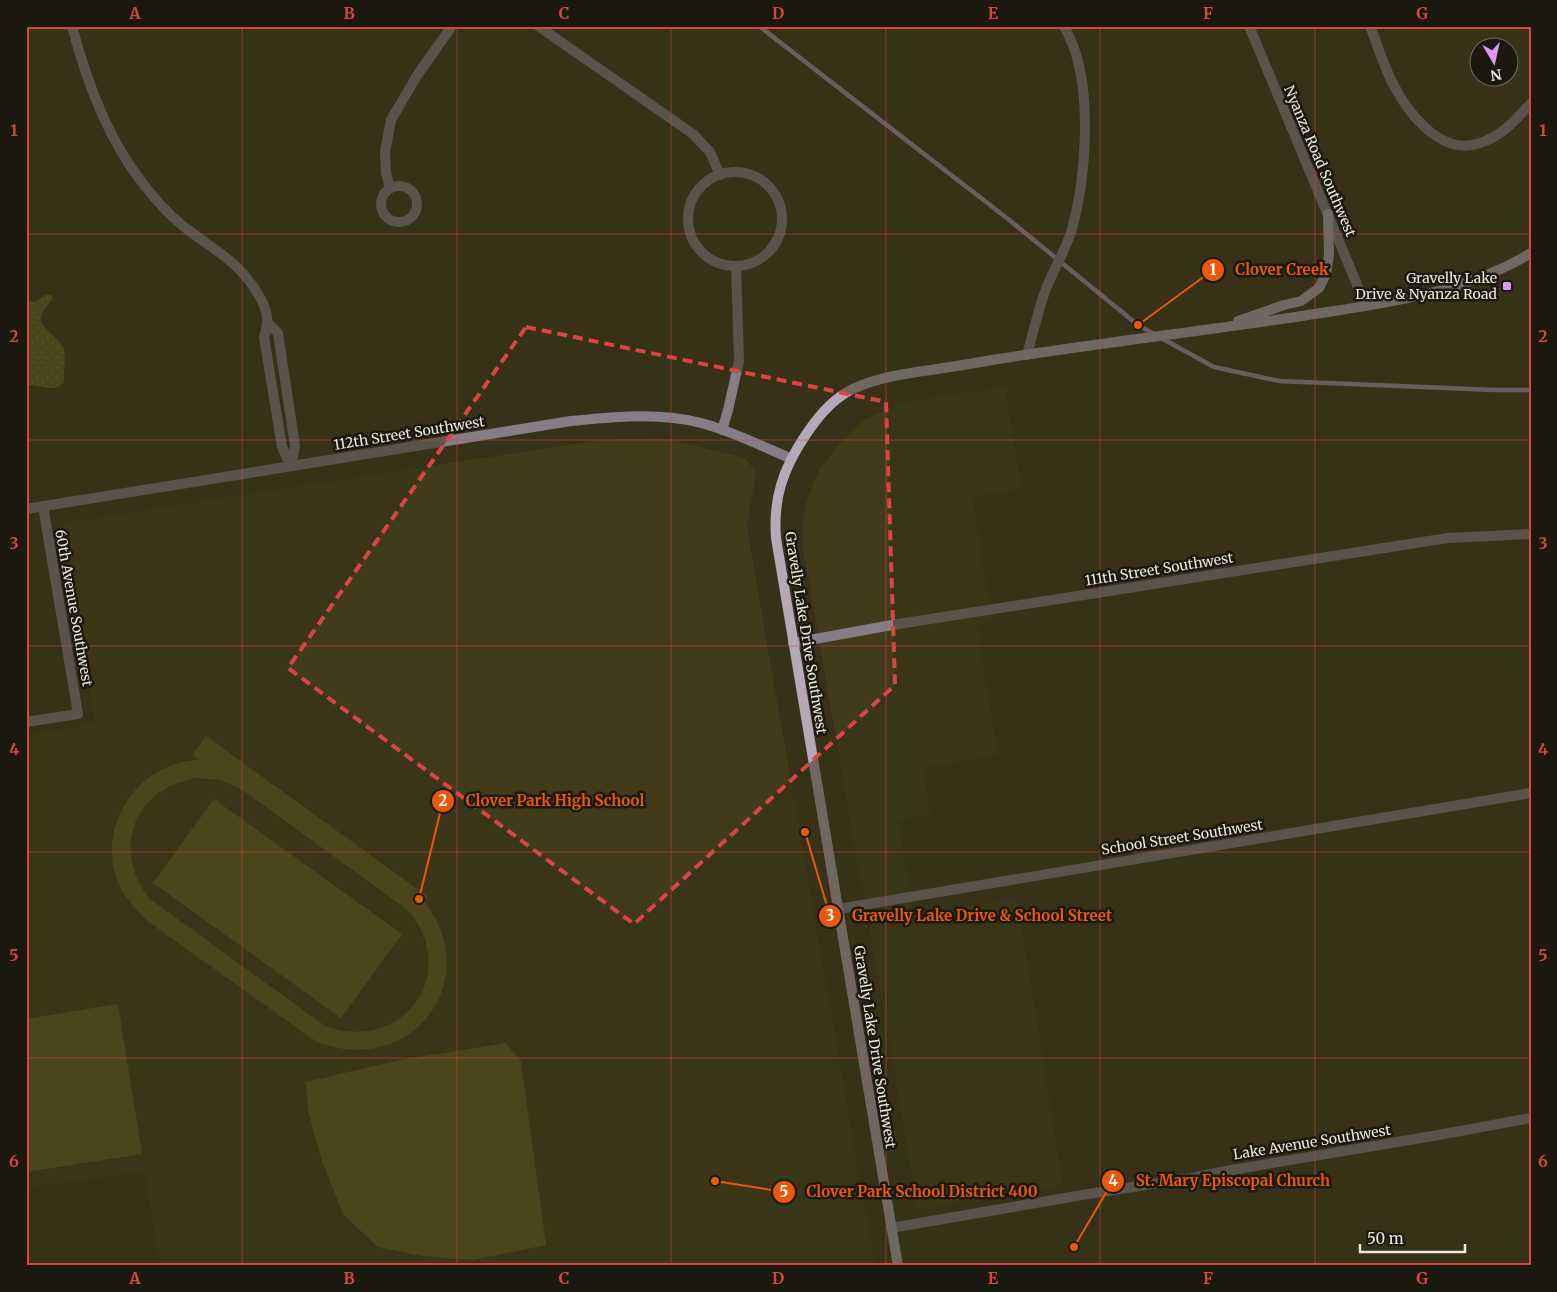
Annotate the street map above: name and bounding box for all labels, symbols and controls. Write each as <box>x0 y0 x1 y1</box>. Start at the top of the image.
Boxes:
text: A <box>128 3 141 23</box>
text: B <box>343 3 355 23</box>
text: C <box>559 3 569 23</box>
text: D <box>772 3 784 23</box>
text: E <box>988 3 999 23</box>
text: F <box>1203 3 1213 23</box>
text: G <box>1416 3 1428 23</box>
north arrow <box>1470 38 1520 88</box>
text: N <box>1489 65 1503 85</box>
street label: Nyanza Road Southwest <box>1280 83 1360 240</box>
text: 1 <box>10 120 18 140</box>
text: 1 <box>1539 120 1547 140</box>
callout: Clover Creek <box>1200 255 1338 285</box>
text: 1 <box>1210 260 1217 279</box>
text: Clover Creek <box>1235 260 1329 279</box>
place label: Gravelly Lake Drive & Nyanza Road <box>1355 269 1498 303</box>
marker: Gravelly Lake Drive & Nyanza Road <box>1501 280 1513 292</box>
text: 2 <box>9 326 19 346</box>
text: 2 <box>1538 326 1548 346</box>
street label: 112th Street Southwest <box>332 412 486 454</box>
street label: 60th Avenue Southwest <box>51 528 97 688</box>
street label: Gravelly Lake Drive Southwest <box>781 530 831 736</box>
text: 3 <box>9 533 19 553</box>
text: 3 <box>1538 533 1548 553</box>
street label: 111th Street Southwest <box>1083 548 1235 590</box>
text: 4 <box>9 739 19 759</box>
text: 4 <box>1538 739 1548 759</box>
callout: Clover Park High School <box>430 786 654 816</box>
text: 2 <box>439 791 448 810</box>
text: Clover Park High School <box>466 791 644 810</box>
street label: School Street Southwest <box>1100 815 1265 859</box>
callout: Gravelly Lake Drive & School Street <box>817 901 1122 931</box>
text: 3 <box>826 906 834 925</box>
text: Gravelly Lake Drive & School Street <box>852 906 1112 925</box>
street label: Gravelly Lake Drive Southwest <box>850 944 900 1150</box>
text: 5 <box>9 945 19 965</box>
text: 5 <box>1538 945 1548 965</box>
street label: Lake Avenue Southwest <box>1232 1121 1393 1163</box>
text: 6 <box>9 1151 19 1171</box>
text: 6 <box>1538 1151 1548 1171</box>
callout: St. Mary Episcopal Church <box>1101 1166 1340 1196</box>
text: 4 <box>1108 1171 1118 1190</box>
text: St. Mary Episcopal Church <box>1136 1171 1330 1190</box>
callout: Clover Park School District 400 <box>771 1177 1048 1207</box>
text: 5 <box>780 1182 788 1201</box>
text: Clover Park School District 400 <box>806 1182 1038 1201</box>
scale bar <box>1360 1222 1464 1254</box>
text: 50 m <box>1367 1229 1404 1248</box>
text: A <box>128 1268 141 1288</box>
text: B <box>343 1268 355 1288</box>
text: C <box>559 1268 569 1288</box>
text: D <box>772 1268 784 1288</box>
text: E <box>988 1268 999 1288</box>
text: F <box>1203 1268 1213 1288</box>
text: G <box>1416 1268 1428 1288</box>

